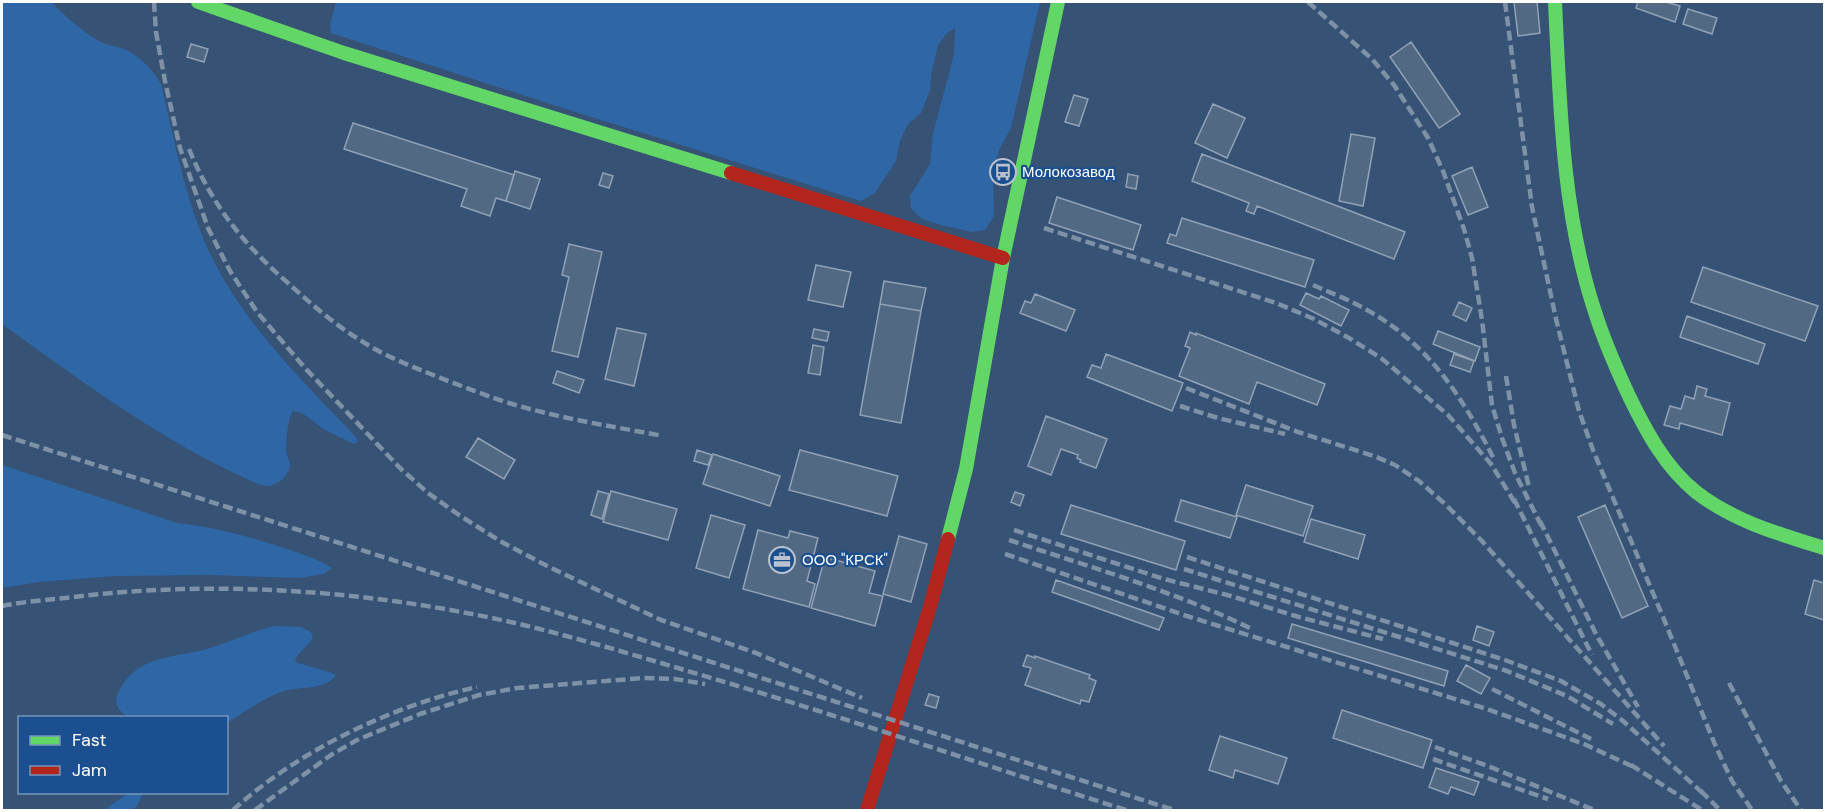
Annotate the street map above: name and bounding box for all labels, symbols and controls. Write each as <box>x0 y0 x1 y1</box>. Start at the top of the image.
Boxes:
bus stop icon: Молокозавод <box>988 157 1018 187</box>
place label: Молокозавод <box>1022 162 1115 182</box>
office icon: ООО "КРСК" <box>767 545 797 575</box>
place label: ООО "КРСК" <box>802 550 888 570</box>
legend <box>18 716 228 794</box>
text: Fast <box>72 728 107 752</box>
text: Jam <box>72 758 107 782</box>

